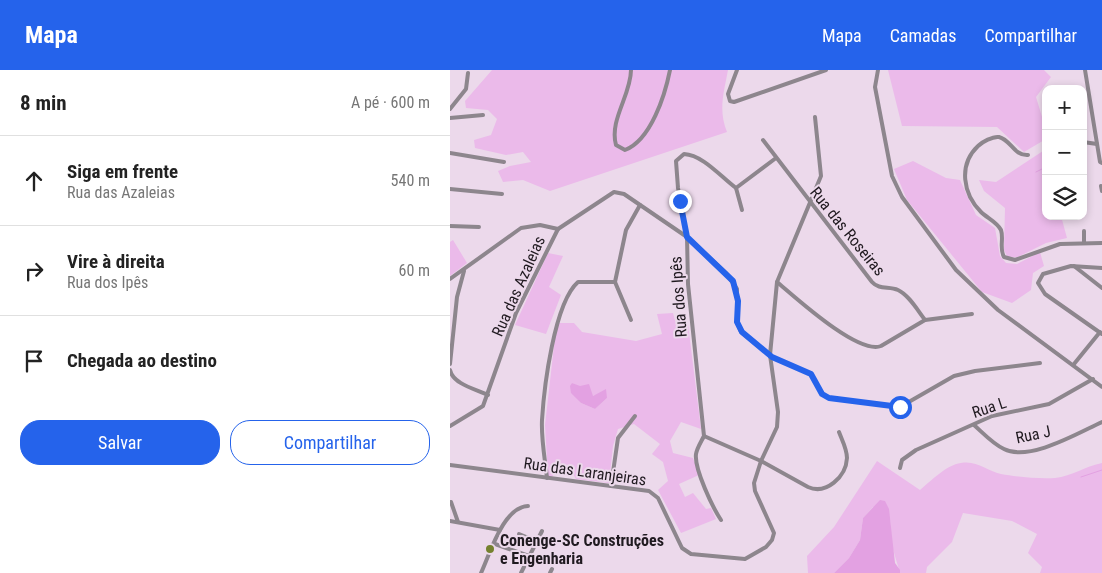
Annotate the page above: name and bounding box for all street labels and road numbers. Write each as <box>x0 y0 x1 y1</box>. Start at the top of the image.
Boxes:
street label: Rua das Roseiras <box>806 183 889 280</box>
street label: Rua das Azaleias <box>488 233 549 339</box>
street label: Rua dos Ipês <box>666 256 691 338</box>
street label: Rua L <box>969 393 1009 422</box>
street label: Rua J <box>1014 422 1052 447</box>
street label: Rua das Laranjeiras <box>522 453 647 490</box>

